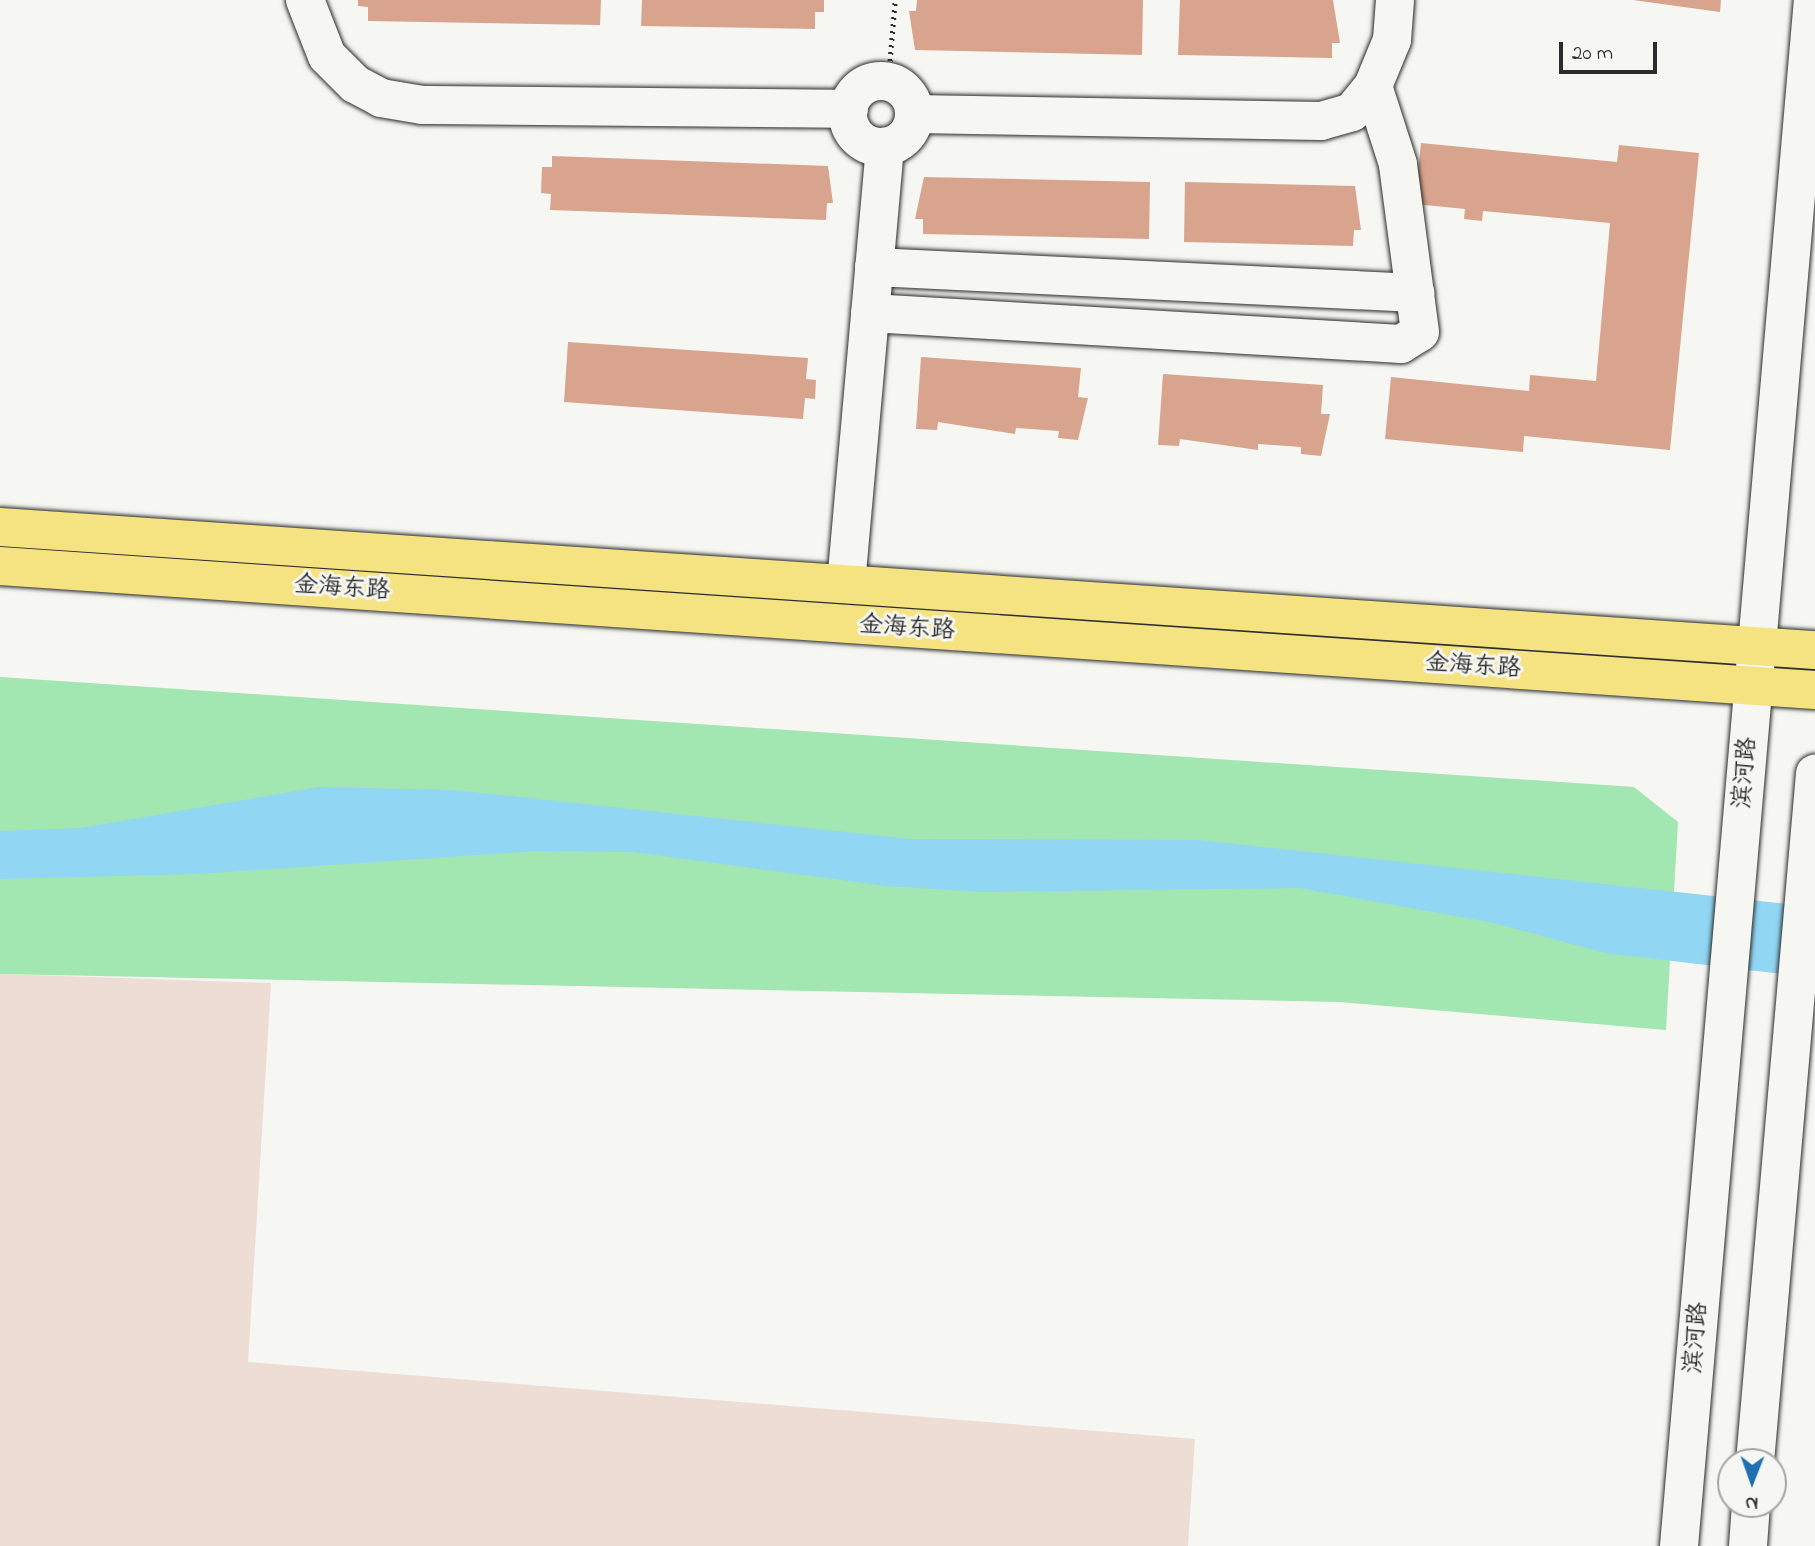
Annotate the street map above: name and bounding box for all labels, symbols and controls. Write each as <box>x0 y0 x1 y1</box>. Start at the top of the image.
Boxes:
scale bar <box>1563 28 1661 72</box>
text: 20 m <box>1572 39 1613 69</box>
street label: 金海东路 <box>293 571 391 607</box>
street label: 金海东路 <box>858 611 956 647</box>
street label: 金海东路 <box>1424 649 1522 685</box>
street label: 滨河路 <box>1729 736 1763 810</box>
street label: 滨河路 <box>1680 1301 1714 1375</box>
north arrow <box>1717 1448 1787 1518</box>
text: N <box>1745 1489 1758 1516</box>

